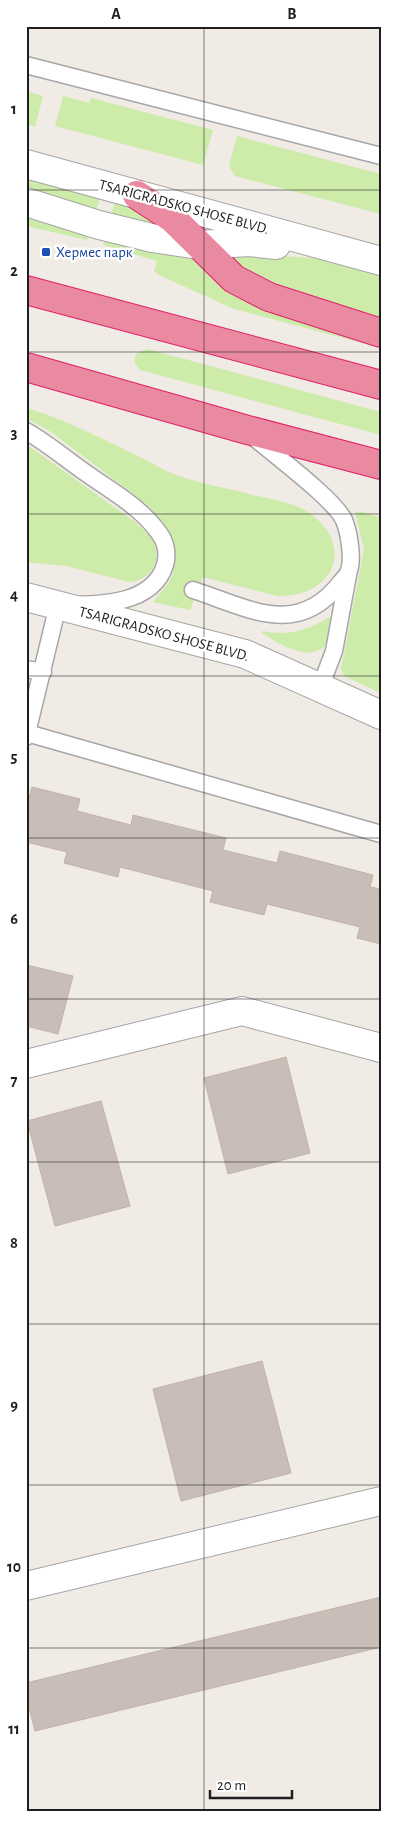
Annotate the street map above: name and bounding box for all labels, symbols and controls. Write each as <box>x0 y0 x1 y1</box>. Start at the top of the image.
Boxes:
text: A <box>111 6 121 22</box>
text: B <box>287 6 297 22</box>
text: 1 <box>11 101 17 117</box>
street label: TSARIGRADSKO SHOSE BLVD. <box>97 177 271 237</box>
place label: Хермес парк <box>56 245 133 260</box>
marker: Хермес парк <box>40 246 52 258</box>
text: 2 <box>10 263 18 279</box>
text: 3 <box>11 425 18 441</box>
text: 4 <box>10 587 18 603</box>
street label: TSARIGRADSKO SHOSE BLVD. <box>77 604 251 664</box>
text: 5 <box>11 749 18 765</box>
text: 6 <box>10 911 18 927</box>
text: 7 <box>11 1073 18 1089</box>
text: 8 <box>10 1235 18 1251</box>
text: 9 <box>10 1397 18 1413</box>
text: 10 <box>7 1559 21 1575</box>
text: 11 <box>8 1721 20 1737</box>
scale bar <box>210 1767 292 1799</box>
text: 20 m <box>217 1778 246 1793</box>

